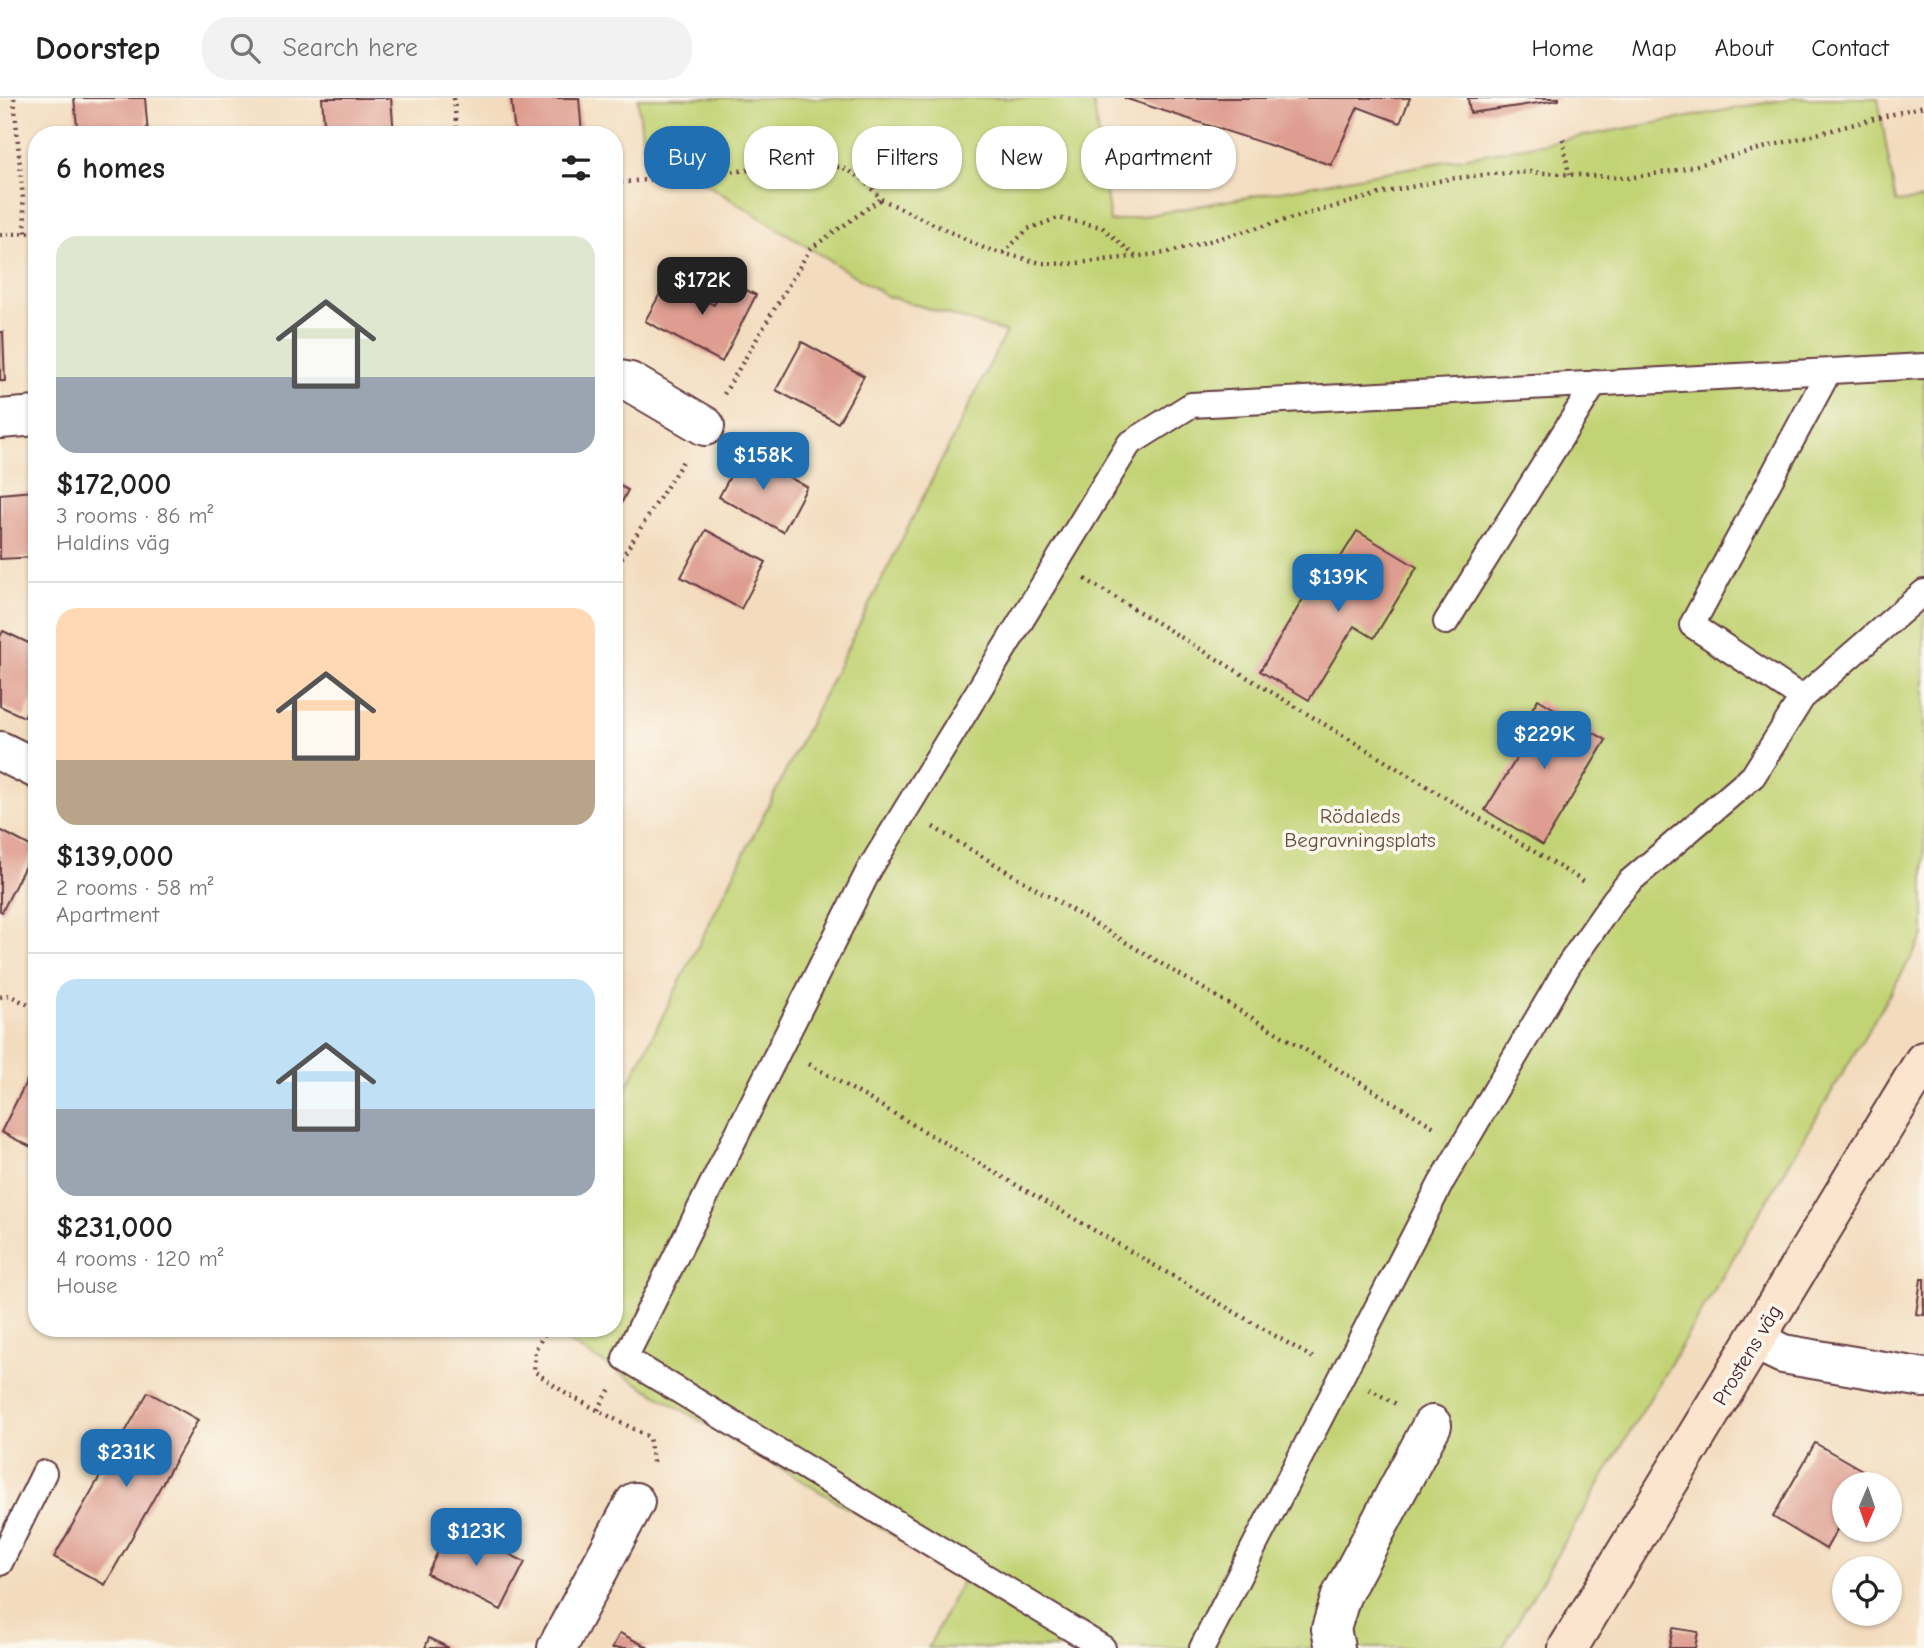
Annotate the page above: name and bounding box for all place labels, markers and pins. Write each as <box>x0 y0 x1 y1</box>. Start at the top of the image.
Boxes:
pin: $172K <box>653 258 751 317</box>
pin: $158K <box>714 432 812 492</box>
pin: $139K <box>1289 554 1387 614</box>
pin: $229K <box>1495 712 1593 771</box>
pin: $231K <box>77 1430 175 1489</box>
pin: $123K <box>427 1508 525 1568</box>

